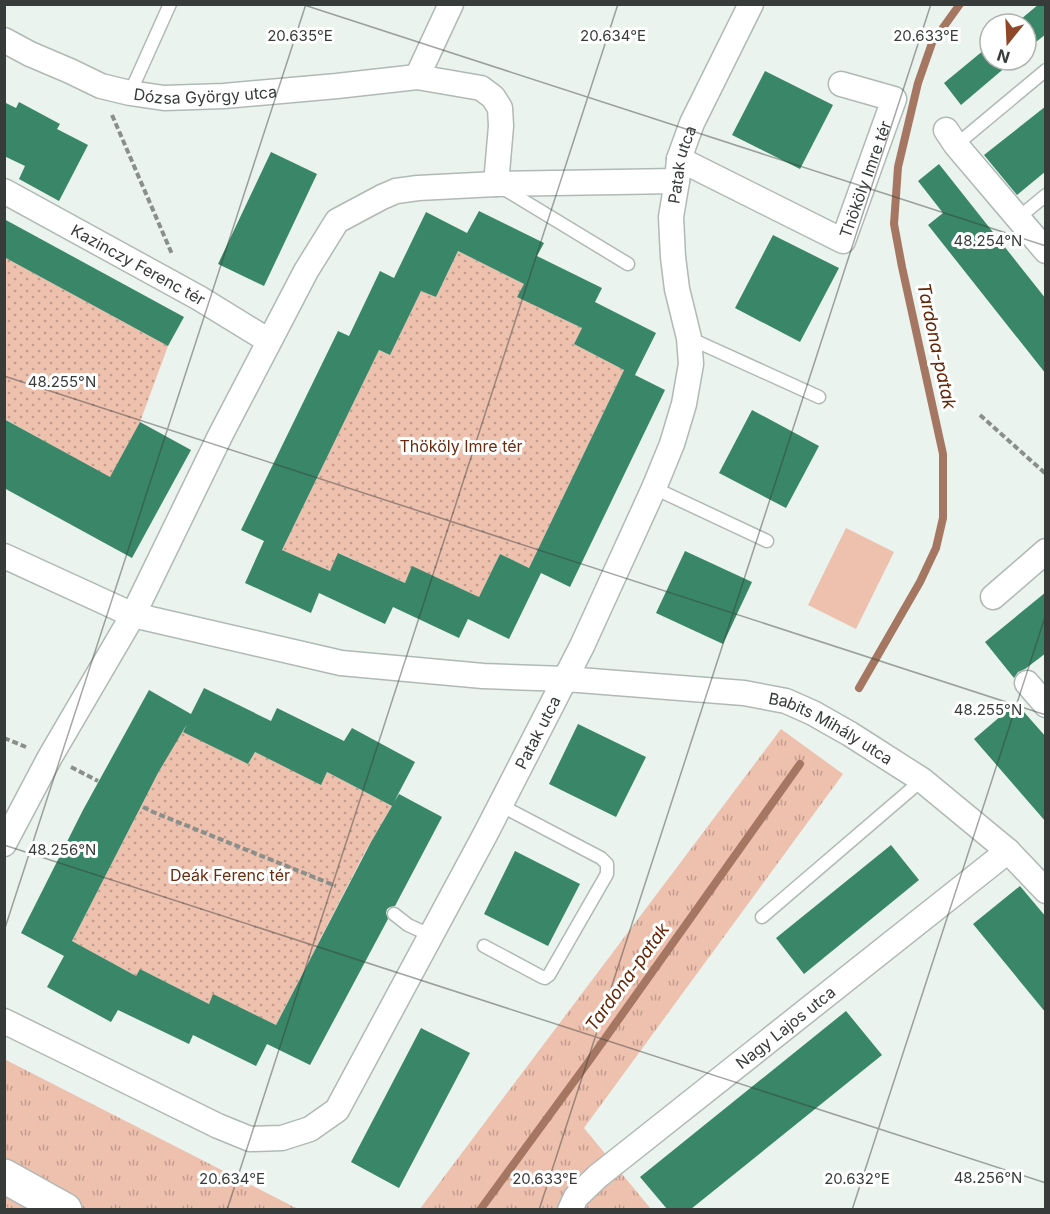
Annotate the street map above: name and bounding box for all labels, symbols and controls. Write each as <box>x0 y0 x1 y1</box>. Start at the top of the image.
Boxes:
north arrow <box>978 12 1038 72</box>
text: 20.635°E <box>267 26 333 45</box>
text: 20.634°E <box>580 26 646 45</box>
text: 20.633°E <box>893 26 959 45</box>
text: N <box>994 45 1012 68</box>
street label: Dózsa György utca <box>132 81 278 108</box>
street label: Thököly Imre tér <box>835 118 895 241</box>
street label: Patak utca <box>663 123 700 205</box>
street label: Kazinczy Ferenc tér <box>68 220 209 309</box>
text: 48.254°N <box>954 231 1022 250</box>
water label: Tardona-patak <box>913 281 961 412</box>
text: 48.255°N <box>28 372 96 391</box>
park label: Thököly Imre tér <box>399 436 523 456</box>
street label: Babits Mihály utca <box>767 688 896 769</box>
street label: Patak utca <box>511 692 565 772</box>
text: 48.255°N <box>954 700 1022 719</box>
text: 48.256°N <box>28 840 96 859</box>
park label: Deák Ferenc tér <box>170 865 290 885</box>
water label: Tardona-patak <box>581 918 674 1035</box>
street label: Nagy Lajos utca <box>732 982 839 1073</box>
text: 48.256°N <box>954 1168 1022 1187</box>
text: 20.634°E <box>199 1169 265 1188</box>
text: 20.633°E <box>512 1169 578 1188</box>
text: 20.632°E <box>824 1169 890 1188</box>

